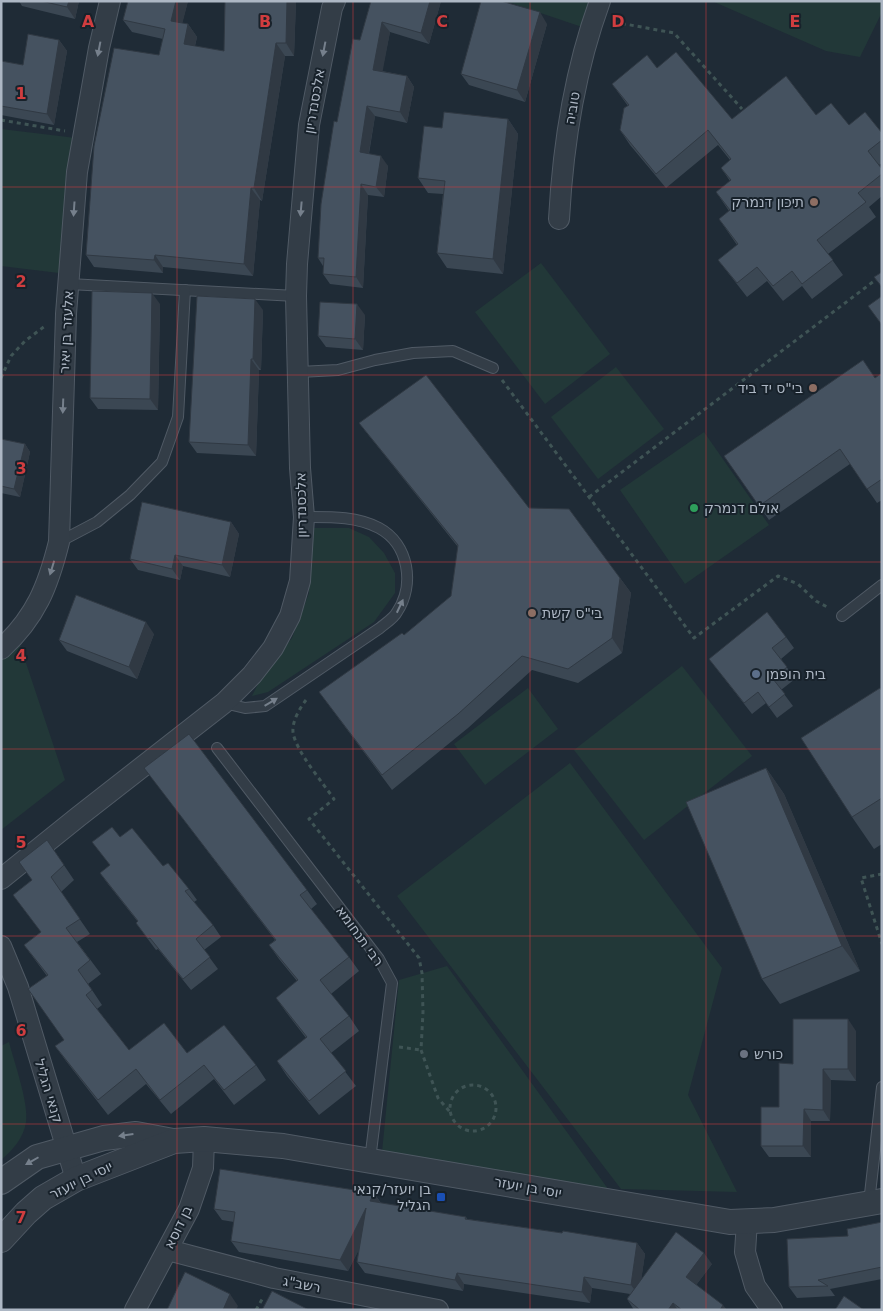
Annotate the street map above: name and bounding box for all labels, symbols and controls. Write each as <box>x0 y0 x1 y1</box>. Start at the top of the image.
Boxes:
text: A <box>82 12 95 31</box>
text: B <box>259 12 271 31</box>
text: C <box>436 12 448 31</box>
text: D <box>611 12 625 31</box>
text: E <box>790 12 800 31</box>
one-way arrow <box>95 41 103 56</box>
one-way arrow <box>320 41 328 56</box>
street label: אלכסנדריון <box>300 67 328 135</box>
text: 1 <box>15 84 27 103</box>
street label: טוביה <box>561 90 583 126</box>
place label: תיכון דנמרק <box>732 194 804 210</box>
marker: תיכון דנמרק <box>808 196 820 208</box>
one-way arrow <box>70 202 78 218</box>
one-way arrow <box>297 202 305 218</box>
text: 2 <box>15 272 27 291</box>
street label: אלעזר בן יאיר <box>56 290 76 374</box>
place label: בי"ס יד ביד <box>738 380 803 396</box>
marker: בי"ס יד ביד <box>807 382 819 394</box>
one-way arrow <box>59 399 67 415</box>
text: 3 <box>15 459 27 478</box>
street label: אלכסנדריון <box>292 472 310 538</box>
place label: אולם דנמרק <box>704 500 779 516</box>
marker: אולם דנמרק <box>688 502 700 514</box>
one-way arrow <box>48 561 56 576</box>
one-way arrow <box>396 599 404 613</box>
place label: בי"ס קשת <box>542 605 602 621</box>
marker: בי"ס קשת <box>526 607 538 619</box>
text: 4 <box>15 646 27 665</box>
place label: בית הופמן <box>766 666 826 682</box>
marker: בית הופמן <box>750 668 762 680</box>
one-way arrow <box>264 697 277 706</box>
text: 5 <box>15 833 27 852</box>
street label: רבי תנחומא <box>333 903 387 969</box>
text: 6 <box>15 1021 27 1040</box>
place label: כורש <box>754 1046 783 1062</box>
marker: כורש <box>738 1048 750 1060</box>
street label: קנאי הגליל <box>32 1057 66 1125</box>
one-way arrow <box>118 1132 134 1140</box>
one-way arrow <box>25 1156 38 1165</box>
street label: יוסי בן יועזר <box>47 1158 115 1202</box>
street label: יוסי בן יועזר <box>493 1173 563 1201</box>
place label: בן יועזר/קנאי הגליל <box>353 1181 431 1213</box>
marker: בן יועזר/קנאי הגליל <box>435 1191 447 1203</box>
street label: בן דוסא <box>161 1203 195 1251</box>
text: 7 <box>15 1208 27 1227</box>
street label: רשב"ג <box>282 1273 322 1295</box>

